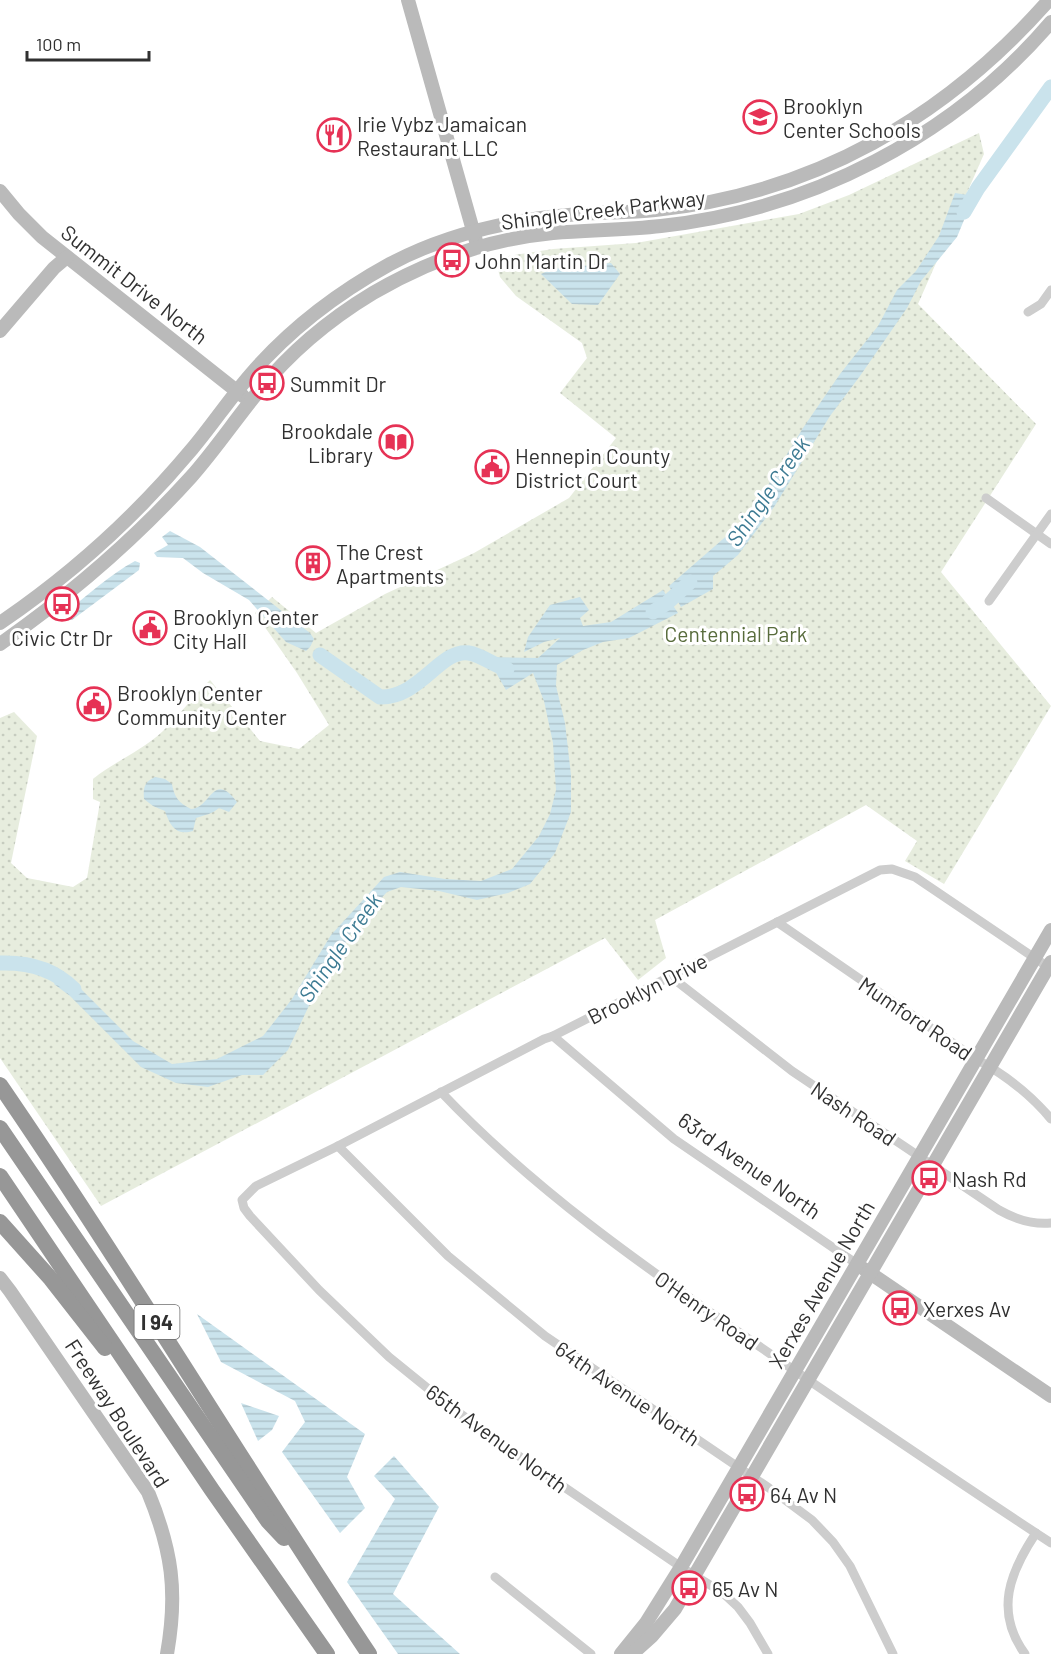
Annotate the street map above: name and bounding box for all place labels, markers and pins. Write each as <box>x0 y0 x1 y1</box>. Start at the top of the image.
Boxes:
place label: Brooklyn Center Schools <box>783 93 921 142</box>
school or university icon: Brooklyn Center Schools <box>742 99 778 135</box>
place label: Irie Vybz Jamaican Restaurant LLC <box>357 111 527 160</box>
restaurant icon: Irie Vybz Jamaican Restaurant LLC <box>316 117 352 153</box>
bus stop icon: John Martin Dr <box>434 242 470 278</box>
place label: John Martin Dr <box>475 248 609 273</box>
bus stop icon: Summit Dr <box>249 365 285 401</box>
place label: Summit Dr <box>290 371 386 396</box>
place label: Brookdale Library <box>281 418 373 467</box>
library icon: Brookdale Library <box>378 424 414 460</box>
place label: Hennepin County District Court <box>515 443 670 492</box>
public building icon: Hennepin County District Court <box>474 449 510 485</box>
place label: The Crest Apartments <box>336 539 444 588</box>
building icon: The Crest Apartments <box>295 545 331 581</box>
bus stop icon: Civic Ctr Dr <box>44 586 80 622</box>
place label: Brooklyn Center City Hall <box>173 604 319 653</box>
public building icon: Brooklyn Center City Hall <box>132 610 168 646</box>
place label: Civic Ctr Dr <box>11 625 113 650</box>
place label: Brooklyn Center Community Center <box>117 680 287 729</box>
public building icon: Brooklyn Center Community Center <box>76 686 112 722</box>
bus stop icon: Nash Rd <box>911 1160 947 1196</box>
place label: Nash Rd <box>952 1166 1027 1191</box>
bus stop icon: Xerxes Av <box>882 1290 918 1326</box>
place label: Xerxes Av <box>923 1296 1011 1321</box>
bus stop icon: 64 Av N <box>729 1476 765 1512</box>
place label: 64 Av N <box>770 1482 837 1507</box>
bus stop icon: 65 Av N <box>671 1570 707 1606</box>
place label: 65 Av N <box>712 1576 778 1601</box>

